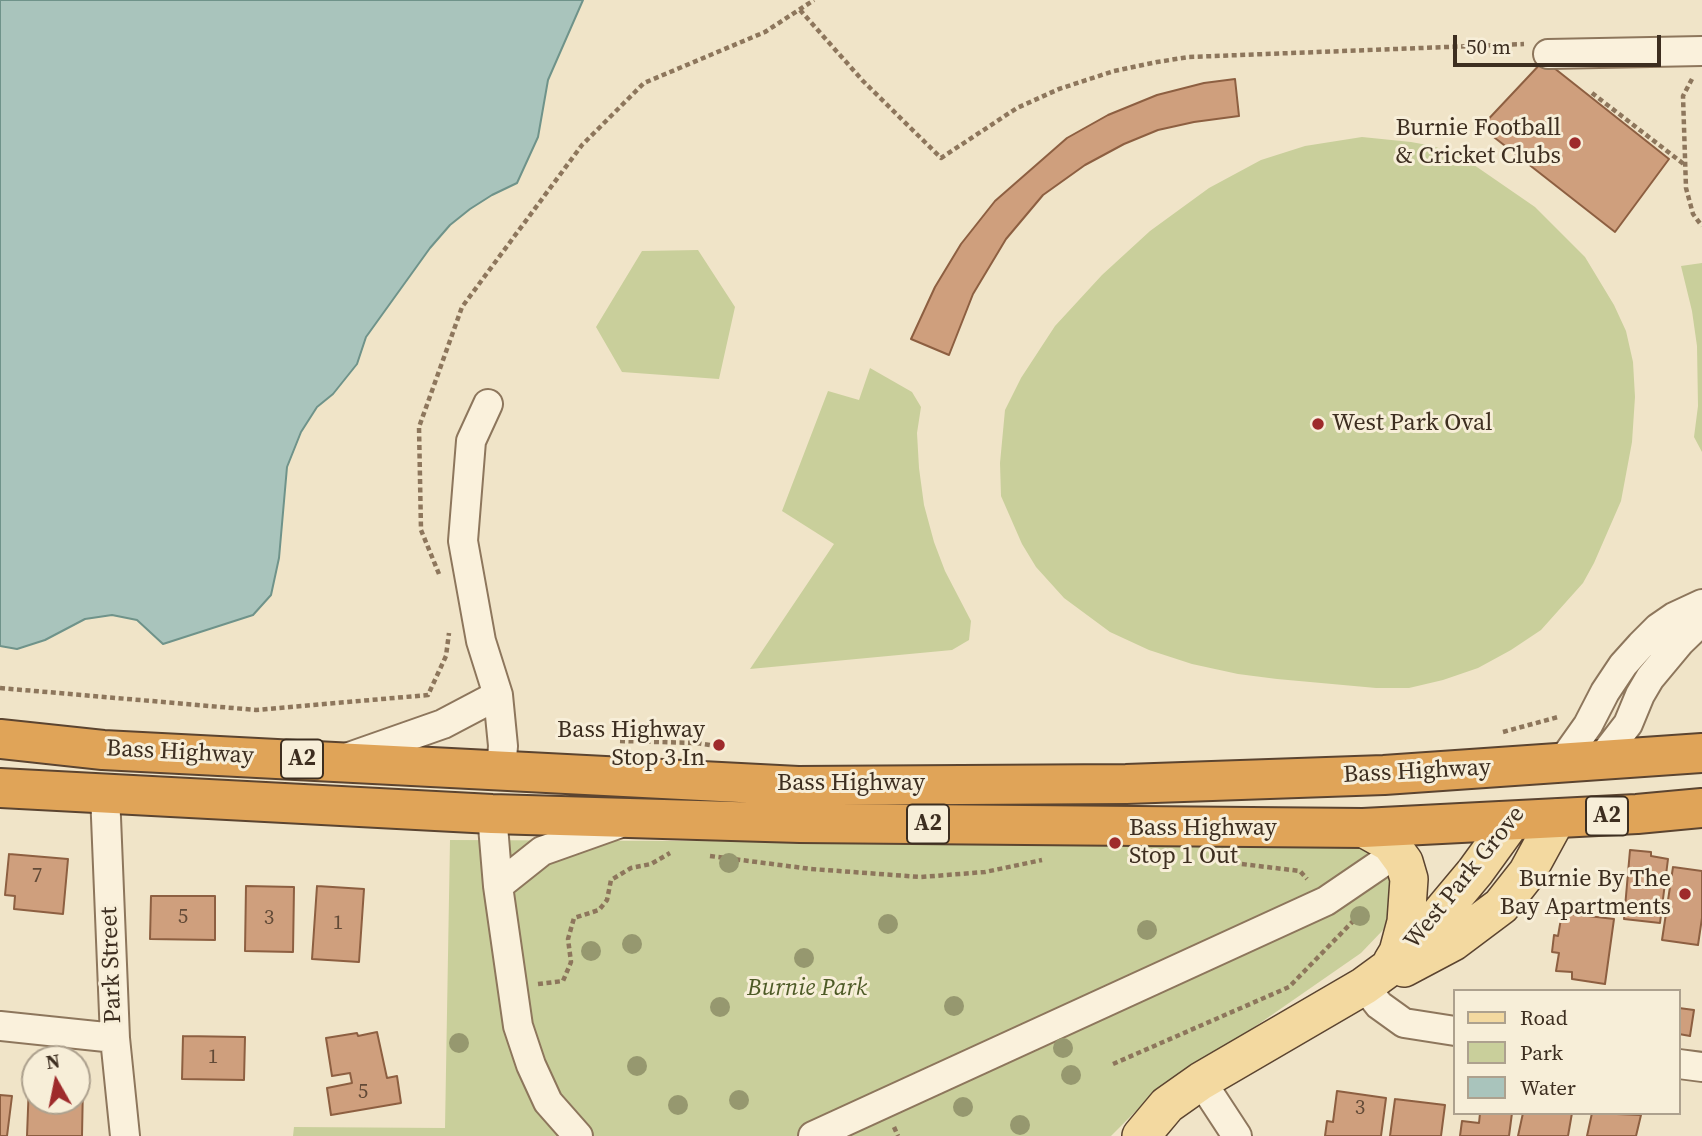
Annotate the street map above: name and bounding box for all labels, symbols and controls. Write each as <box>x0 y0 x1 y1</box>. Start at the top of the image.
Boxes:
scale bar <box>1457 21 1665 65</box>
text: 50 m <box>1466 32 1511 61</box>
place label: Burnie Football & Cricket Clubs <box>1396 115 1561 171</box>
marker: Burnie Football & Cricket Clubs <box>1567 135 1583 151</box>
place label: West Park Oval <box>1332 410 1492 438</box>
marker: West Park Oval <box>1310 416 1326 432</box>
place label: Bass Highway Stop 3 In <box>557 717 705 773</box>
street label: Bass Highway <box>105 735 255 771</box>
marker: Bass Highway Stop 3 In <box>711 737 727 753</box>
road number: A2 <box>281 740 323 778</box>
street label: Bass Highway <box>1342 754 1492 790</box>
street label: Bass Highway <box>777 770 925 798</box>
road number: A2 <box>1586 796 1628 836</box>
street label: West Park Grove <box>1399 801 1531 955</box>
road number: A2 <box>907 804 949 844</box>
place label: Bass Highway Stop 1 Out <box>1129 815 1277 871</box>
marker: Bass Highway Stop 1 Out <box>1107 835 1123 851</box>
house number: 7 <box>32 864 42 890</box>
place label: Burnie By The Bay Apartments <box>1500 866 1671 922</box>
marker: Burnie By The Bay Apartments <box>1677 886 1693 902</box>
house number: 5 <box>178 905 188 931</box>
street label: Park Street <box>96 906 128 1024</box>
house number: 3 <box>264 906 274 932</box>
house number: 1 <box>333 911 343 937</box>
park label: Burnie Park <box>747 975 867 1003</box>
legend <box>1454 989 1681 1115</box>
text: Road <box>1520 1003 1568 1032</box>
text: Park <box>1520 1038 1563 1067</box>
north arrow <box>21 1045 91 1115</box>
house number: 1 <box>208 1045 218 1071</box>
text: N <box>44 1047 62 1075</box>
text: Water <box>1520 1073 1576 1102</box>
house number: 5 <box>358 1080 368 1106</box>
house number: 3 <box>1355 1096 1365 1122</box>

